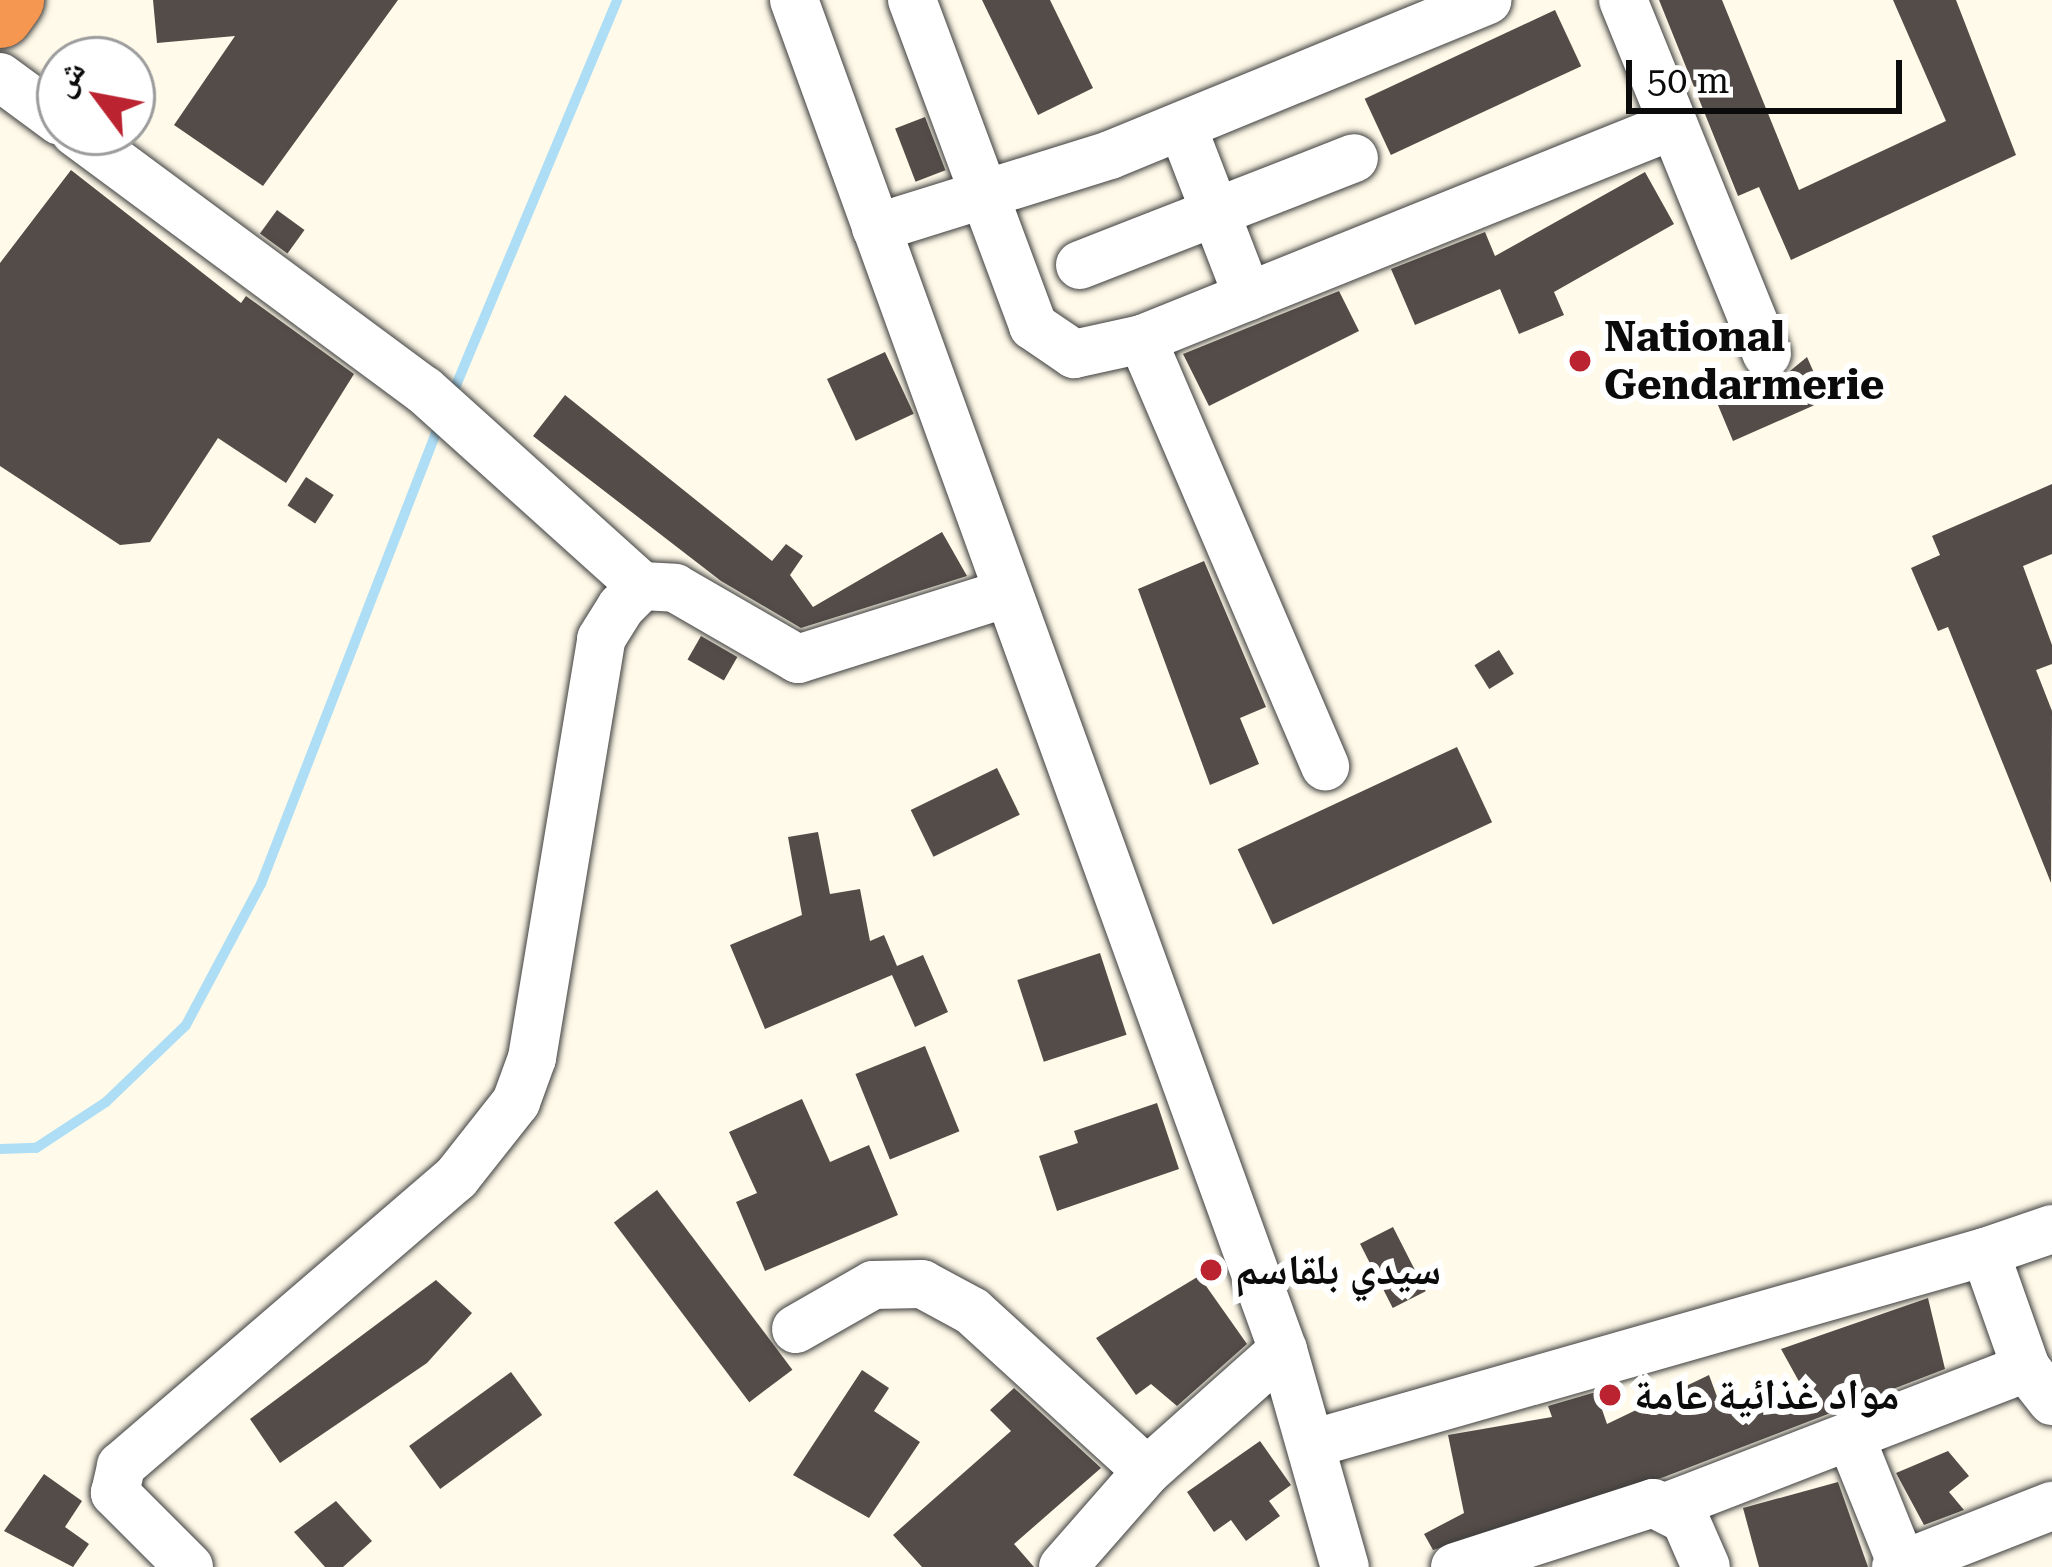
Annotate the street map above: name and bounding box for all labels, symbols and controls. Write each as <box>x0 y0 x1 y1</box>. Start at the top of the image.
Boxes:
north arrow <box>36 36 156 156</box>
scale bar <box>1632 36 1908 110</box>
text: ش <box>42 53 93 103</box>
text: 50 m <box>1647 60 1729 102</box>
place label: National Gendarmerie <box>1604 312 1885 410</box>
marker: National Gendarmerie <box>1567 348 1593 374</box>
place label: سيدي بلقاسم <box>1235 1245 1441 1295</box>
marker: سيدي بلقاسم <box>1198 1257 1224 1283</box>
place label: مواد غذائية عامة <box>1634 1370 1899 1420</box>
marker: مواد غذائية عامة <box>1597 1382 1623 1408</box>

